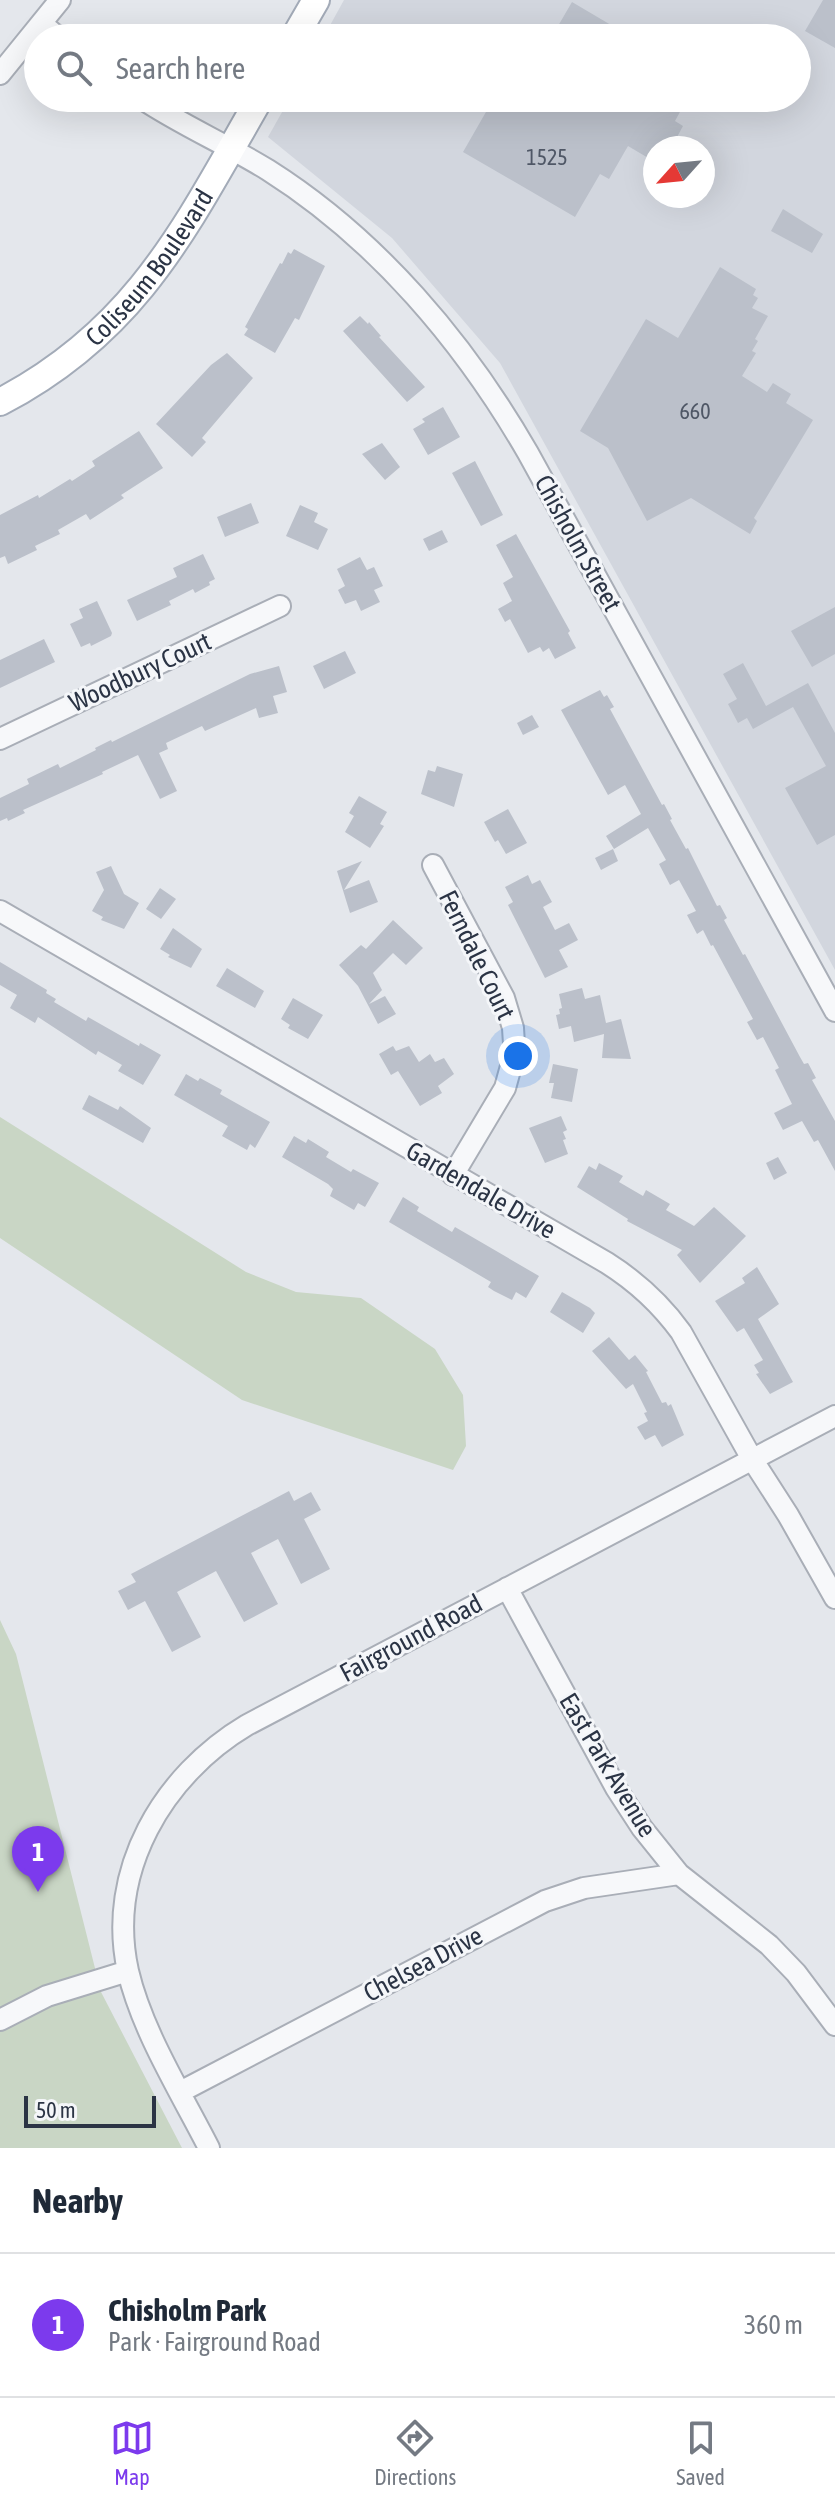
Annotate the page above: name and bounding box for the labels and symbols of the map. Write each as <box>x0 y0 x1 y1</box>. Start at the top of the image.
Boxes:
north arrow <box>643 136 715 208</box>
house number: 1525 <box>526 144 568 170</box>
street label: Coliseum Boulevard <box>80 184 219 352</box>
house number: 660 <box>679 398 711 424</box>
street label: Chisholm Street <box>528 470 628 616</box>
street label: Woodbury Court <box>64 626 216 718</box>
street label: Ferndale Court <box>433 886 521 1024</box>
your location <box>498 1036 538 1076</box>
street label: Gardendale Drive <box>401 1135 561 1245</box>
street label: Fairground Road <box>335 1588 487 1688</box>
street label: East Park Avenue <box>553 1688 663 1842</box>
pin: 1 <box>12 1826 64 1892</box>
street label: Chelsea Drive <box>359 1920 487 2008</box>
scale bar <box>24 2092 156 2128</box>

